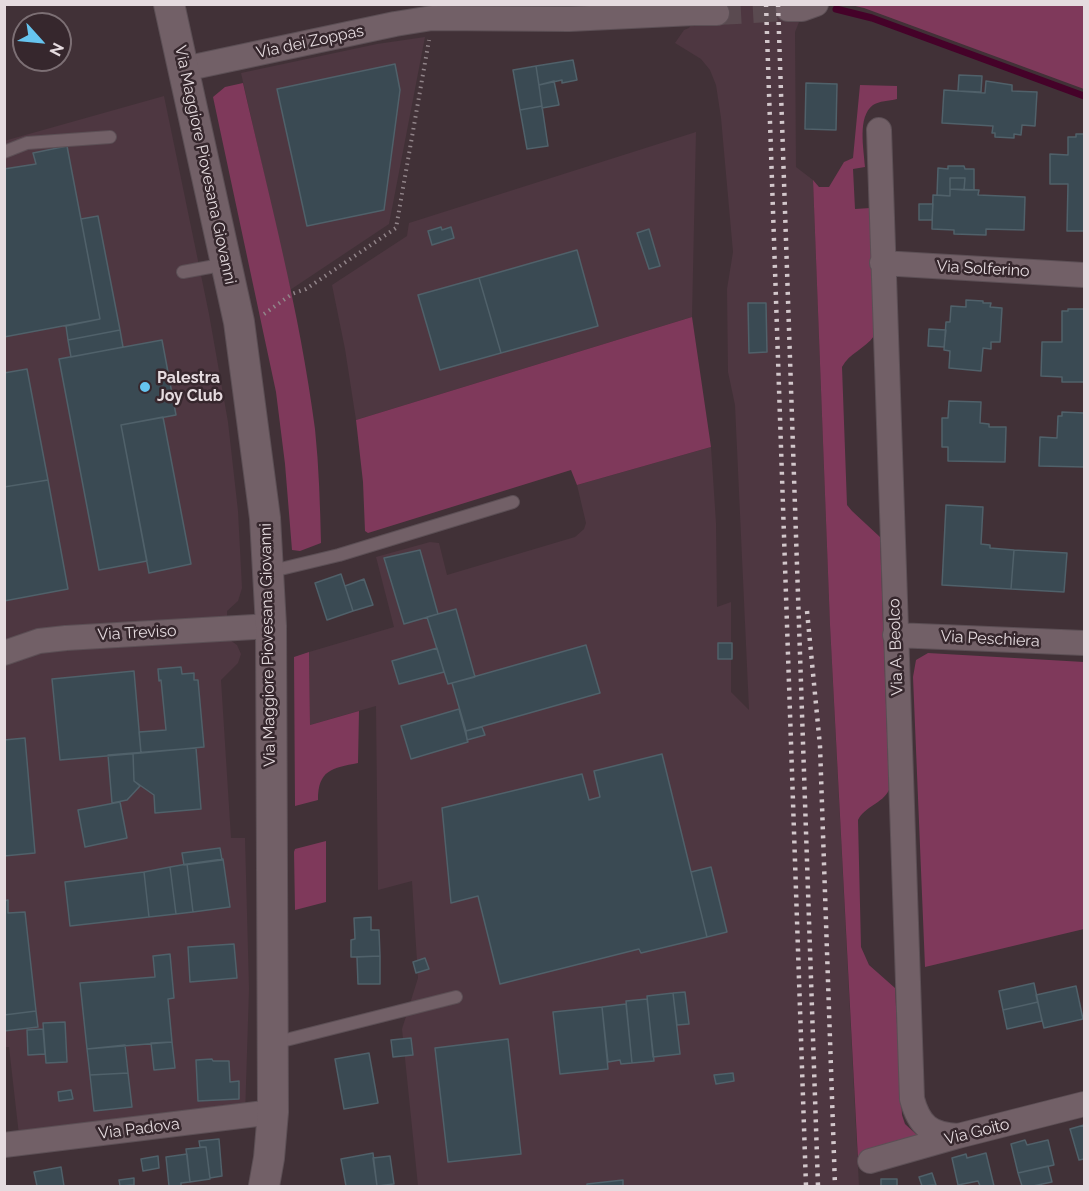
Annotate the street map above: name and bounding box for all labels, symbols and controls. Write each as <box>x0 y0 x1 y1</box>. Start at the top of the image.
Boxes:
north arrow <box>12 12 72 72</box>
street label: Via dei Zoppas <box>254 21 366 63</box>
text: N <box>45 40 68 59</box>
street label: Via Maggiore Piovesana Giovanni <box>170 44 240 286</box>
street label: Via Solferino <box>936 257 1030 281</box>
place label: Palestra Joy Club <box>157 368 223 406</box>
marker: Palestra Joy Club <box>138 380 152 394</box>
street label: Via Maggiore Piovesana Giovanni <box>256 523 280 767</box>
street label: Via A. Beolco <box>885 598 907 696</box>
street label: Via Treviso <box>97 621 177 645</box>
street label: Via Peschiera <box>940 627 1040 651</box>
street label: Via Padova <box>97 1114 181 1144</box>
street label: Via Goito <box>942 1115 1012 1149</box>

